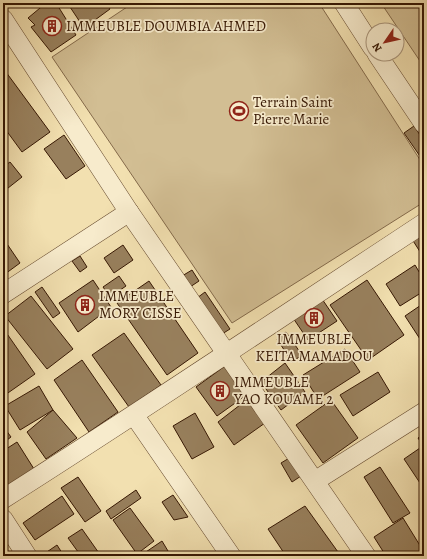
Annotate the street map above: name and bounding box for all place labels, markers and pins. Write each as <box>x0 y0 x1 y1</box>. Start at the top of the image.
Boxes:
building icon: IMMEUBLE DOUMBIA AHMED <box>41 15 63 37</box>
place label: IMMEUBLE DOUMBIA AHMED <box>66 16 266 36</box>
place label: Terrain Saint Pierre Marie <box>253 92 333 129</box>
sports icon: Terrain Saint Pierre Marie <box>228 100 250 122</box>
place label: IMMEUBLE MORY CISSE <box>99 286 182 323</box>
building icon: IMMEUBLE MORY CISSE <box>74 294 96 316</box>
building icon: IMMEUBLE KEITA MAMADOU <box>303 307 325 329</box>
place label: IMMEUBLE KEITA MAMADOU <box>255 329 373 366</box>
place label: IMMEUBLE YAO KOUAME 2 <box>233 372 333 409</box>
building icon: IMMEUBLE YAO KOUAME 2 <box>209 380 231 402</box>

